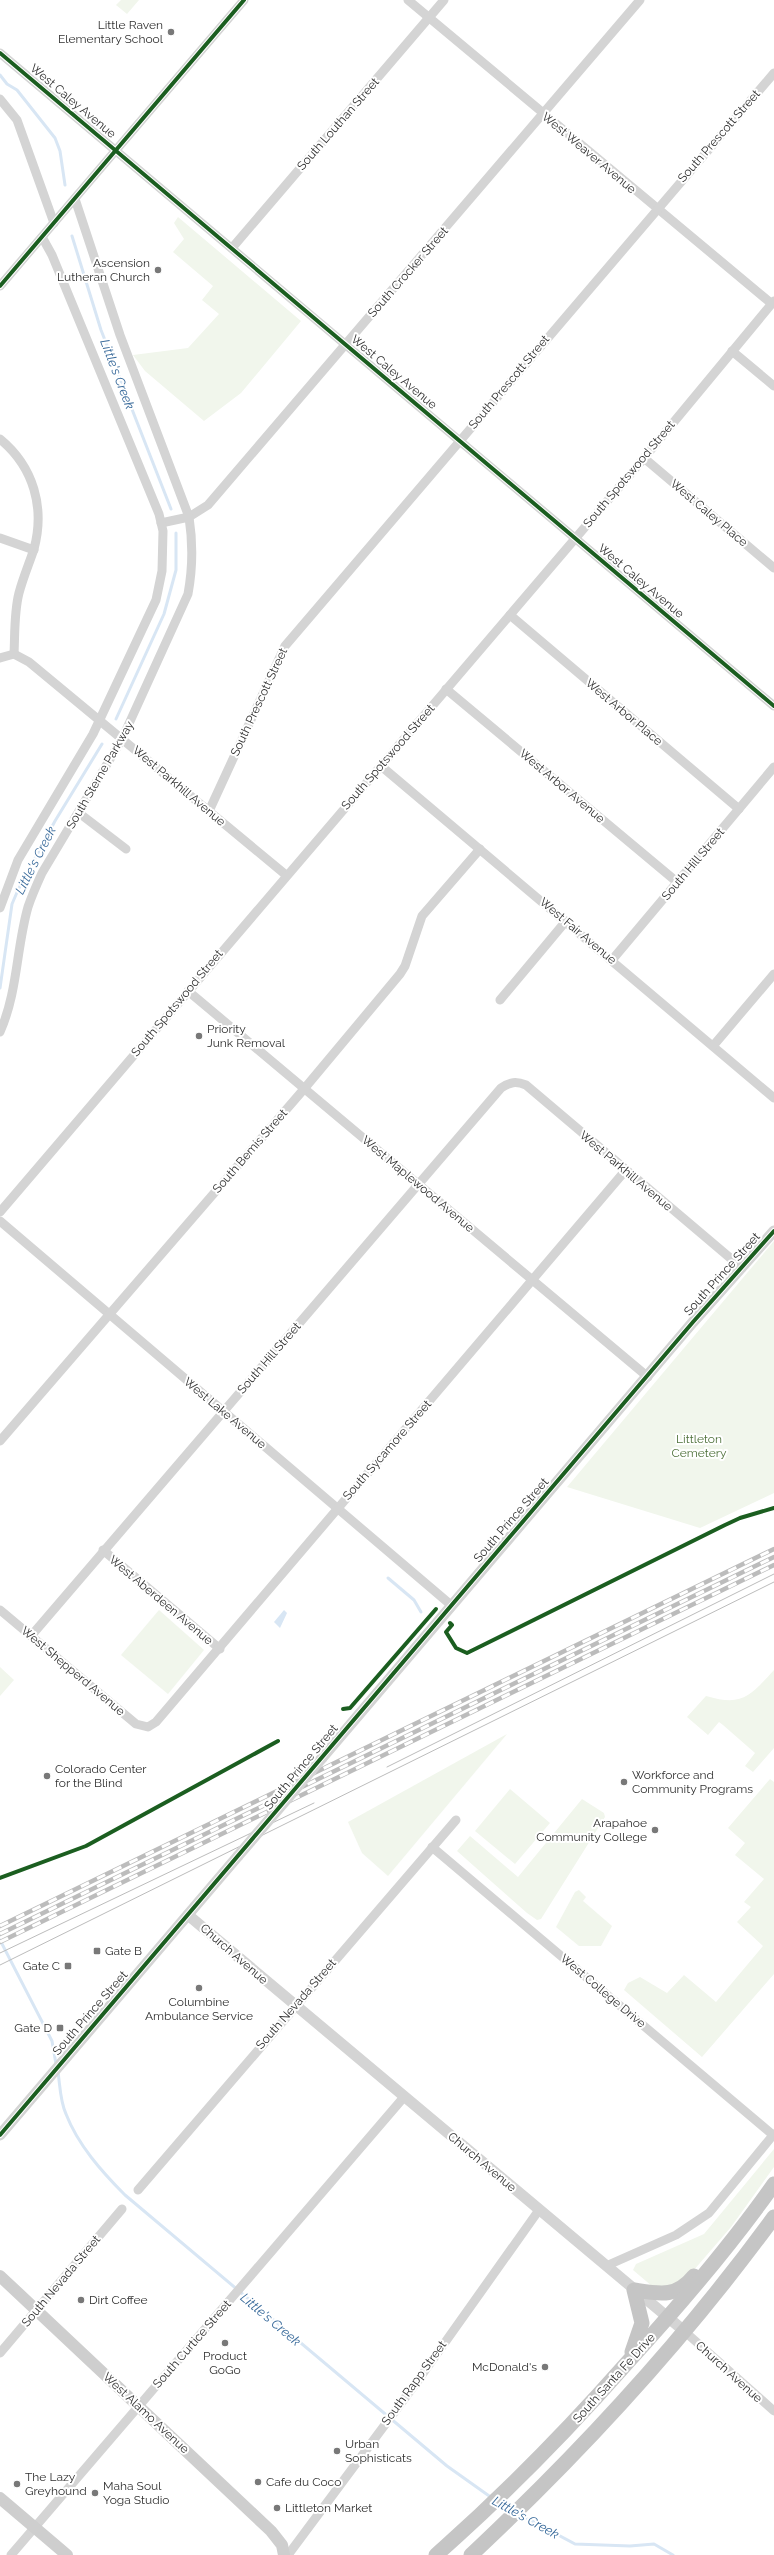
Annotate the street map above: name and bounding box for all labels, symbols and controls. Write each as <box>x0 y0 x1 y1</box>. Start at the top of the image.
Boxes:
place label: Little Raven Elementary School <box>58 18 164 46</box>
marker: Little Raven Elementary School <box>166 27 176 37</box>
street label: West Caley Avenue <box>27 61 119 141</box>
street label: South Louthan Street <box>294 75 382 173</box>
street label: South Prescott Street <box>675 87 763 185</box>
street label: West Weaver Avenue <box>539 110 639 196</box>
street label: South Crocker Street <box>365 224 451 320</box>
place label: Ascension Lutheran Church <box>57 256 150 284</box>
marker: Ascension Lutheran Church <box>153 265 163 275</box>
street label: West Caley Avenue <box>348 332 440 412</box>
street label: South Prescott Street <box>466 332 552 432</box>
water label: Little's Creek <box>97 337 138 411</box>
street label: South Spotswood Street <box>580 418 678 530</box>
street label: West Caley Place <box>667 477 751 549</box>
street label: West Caley Avenue <box>595 541 687 621</box>
street label: South Prescott Street <box>228 646 290 758</box>
street label: West Arbor Place <box>583 676 665 748</box>
street label: South Spotswood Street <box>339 702 437 812</box>
street label: South Sterne Parkway <box>63 718 137 831</box>
street label: West Parkhill Avenue <box>130 743 228 829</box>
street label: West Arbor Avenue <box>517 746 607 826</box>
water label: Little's Creek <box>12 824 59 897</box>
street label: South Hill Street <box>659 825 727 903</box>
street label: West Fair Avenue <box>537 895 619 967</box>
street label: South Spotswood Street <box>128 947 226 1059</box>
place label: Priority Junk Removal <box>207 1022 286 1050</box>
marker: Priority Junk Removal <box>194 1031 204 1041</box>
street label: South Bemis Street <box>210 1106 290 1196</box>
street label: West Parkhill Avenue <box>577 1128 675 1214</box>
street label: West Maplewood Avenue <box>359 1133 477 1235</box>
street label: South Prince Street <box>681 1230 763 1318</box>
street label: South Hill Street <box>234 1320 304 1396</box>
street label: West Lake Avenue <box>181 1375 269 1451</box>
street label: South Sycamore Street <box>340 1397 434 1503</box>
park label: Littleton Cemetery <box>672 1432 727 1460</box>
street label: South Prince Street <box>471 1475 551 1565</box>
street label: West Aberdeen Avenue <box>106 1552 216 1648</box>
street label: West Shepperd Avenue <box>18 1623 128 1719</box>
street label: South Prince Street <box>261 1722 341 1812</box>
place label: Colorado Center for the Blind <box>55 1762 147 1790</box>
place label: Workforce and Community Programs <box>632 1768 753 1796</box>
marker: Colorado Center for the Blind <box>42 1771 52 1781</box>
marker: Workforce and Community Programs <box>619 1777 629 1787</box>
place label: Arapahoe Community College <box>536 1816 647 1844</box>
marker: Arapahoe Community College <box>650 1825 660 1835</box>
street label: Church Avenue <box>197 1921 271 1987</box>
place label: Gate B <box>105 1944 142 1958</box>
marker: Gate B <box>92 1946 102 1956</box>
street label: West College Drive <box>558 1951 648 2031</box>
street label: South Nevada Street <box>253 1956 339 2052</box>
place label: Gate C <box>23 1959 60 1973</box>
marker: Gate C <box>63 1961 73 1971</box>
street label: South Prince Street <box>50 1968 130 2058</box>
marker: Columbine Ambulance Service <box>194 1983 204 1993</box>
place label: Columbine Ambulance Service <box>145 1995 253 2023</box>
place label: Gate D <box>14 2021 52 2035</box>
marker: Gate D <box>55 2023 65 2033</box>
street label: Church Avenue <box>445 2129 519 2195</box>
street label: South Nevada Street <box>19 2233 103 2329</box>
water label: Little's Creek <box>238 2290 304 2349</box>
place label: Dirt Coffee <box>89 2293 148 2307</box>
marker: Dirt Coffee <box>76 2295 86 2305</box>
street label: South Curtice Street <box>150 2297 234 2391</box>
street label: South Santa Fe Drive <box>570 2330 658 2426</box>
marker: Product GoGo <box>220 2338 230 2348</box>
street label: South Rapp Street <box>379 2338 449 2428</box>
street label: Church Avenue <box>693 2338 765 2406</box>
place label: Product GoGo <box>203 2349 247 2377</box>
place label: McDonald's <box>472 2360 537 2374</box>
marker: McDonald's <box>540 2362 550 2372</box>
street label: West Alamo Avenue <box>100 2370 192 2456</box>
place label: Urban Sophisticats <box>345 2437 412 2465</box>
marker: Urban Sophisticats <box>332 2446 342 2456</box>
place label: The Lazy Greyhound <box>25 2470 87 2498</box>
place label: Cafe du Coco <box>266 2475 341 2489</box>
marker: Cafe du Coco <box>253 2477 263 2487</box>
marker: The Lazy Greyhound <box>12 2479 22 2489</box>
place label: Maha Soul Yoga Studio <box>103 2479 169 2507</box>
marker: Maha Soul Yoga Studio <box>90 2488 100 2498</box>
water label: Little's Creek <box>490 2493 562 2542</box>
place label: Littleton Market <box>285 2501 372 2515</box>
marker: Littleton Market <box>272 2503 282 2513</box>

